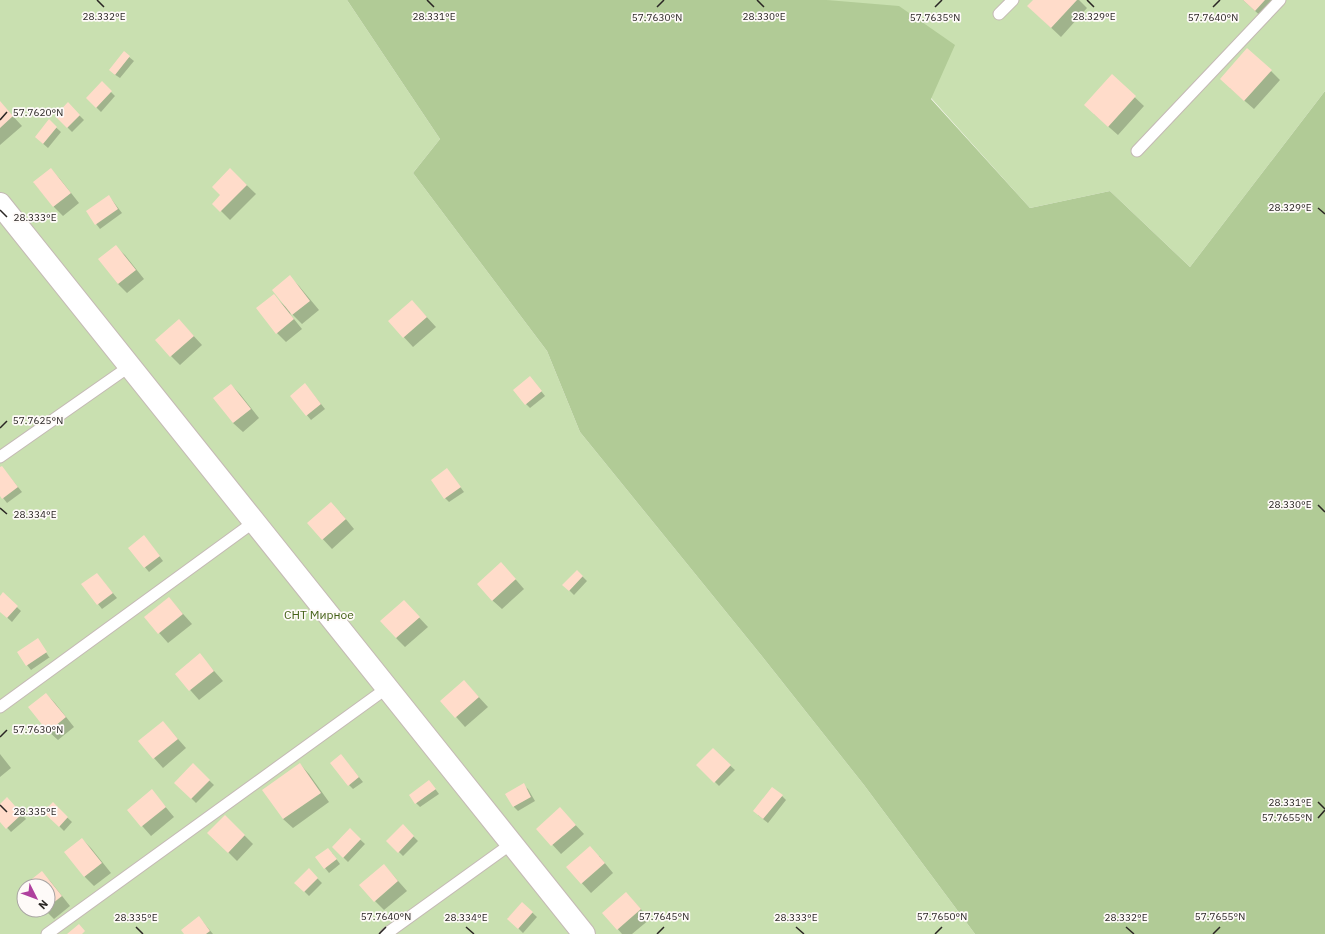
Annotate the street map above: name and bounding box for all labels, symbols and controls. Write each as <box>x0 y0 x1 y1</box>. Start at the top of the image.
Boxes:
text: 28.332°E <box>82 10 126 23</box>
text: 28.331°E <box>412 10 456 23</box>
text: 28.330°E <box>742 10 786 23</box>
text: 28.329°E <box>1072 10 1116 23</box>
text: 57.7630°N <box>632 11 682 24</box>
text: 57.7635°N <box>910 11 960 24</box>
text: 57.7640°N <box>1188 11 1238 24</box>
text: 57.7620°N <box>13 106 63 119</box>
text: 28.329°E <box>1268 201 1312 214</box>
text: 28.333°E <box>13 211 57 224</box>
text: 57.7625°N <box>13 414 63 427</box>
text: 28.330°E <box>1268 498 1312 511</box>
text: 28.334°E <box>13 508 57 521</box>
park label: СНТ Мирное <box>284 607 354 622</box>
text: 57.7630°N <box>13 723 63 736</box>
text: 28.331°E <box>1268 796 1312 809</box>
text: 28.335°E <box>13 805 57 818</box>
text: 57.7655°N <box>1262 811 1312 824</box>
north arrow <box>16 878 56 918</box>
text: N <box>36 897 51 912</box>
text: 57.7640°N <box>361 910 411 923</box>
text: 57.7645°N <box>639 910 689 923</box>
text: 57.7650°N <box>917 910 967 923</box>
text: 57.7655°N <box>1195 910 1245 923</box>
text: 28.335°E <box>114 911 158 924</box>
text: 28.334°E <box>444 911 488 924</box>
text: 28.333°E <box>774 911 818 924</box>
text: 28.332°E <box>1104 911 1148 924</box>

